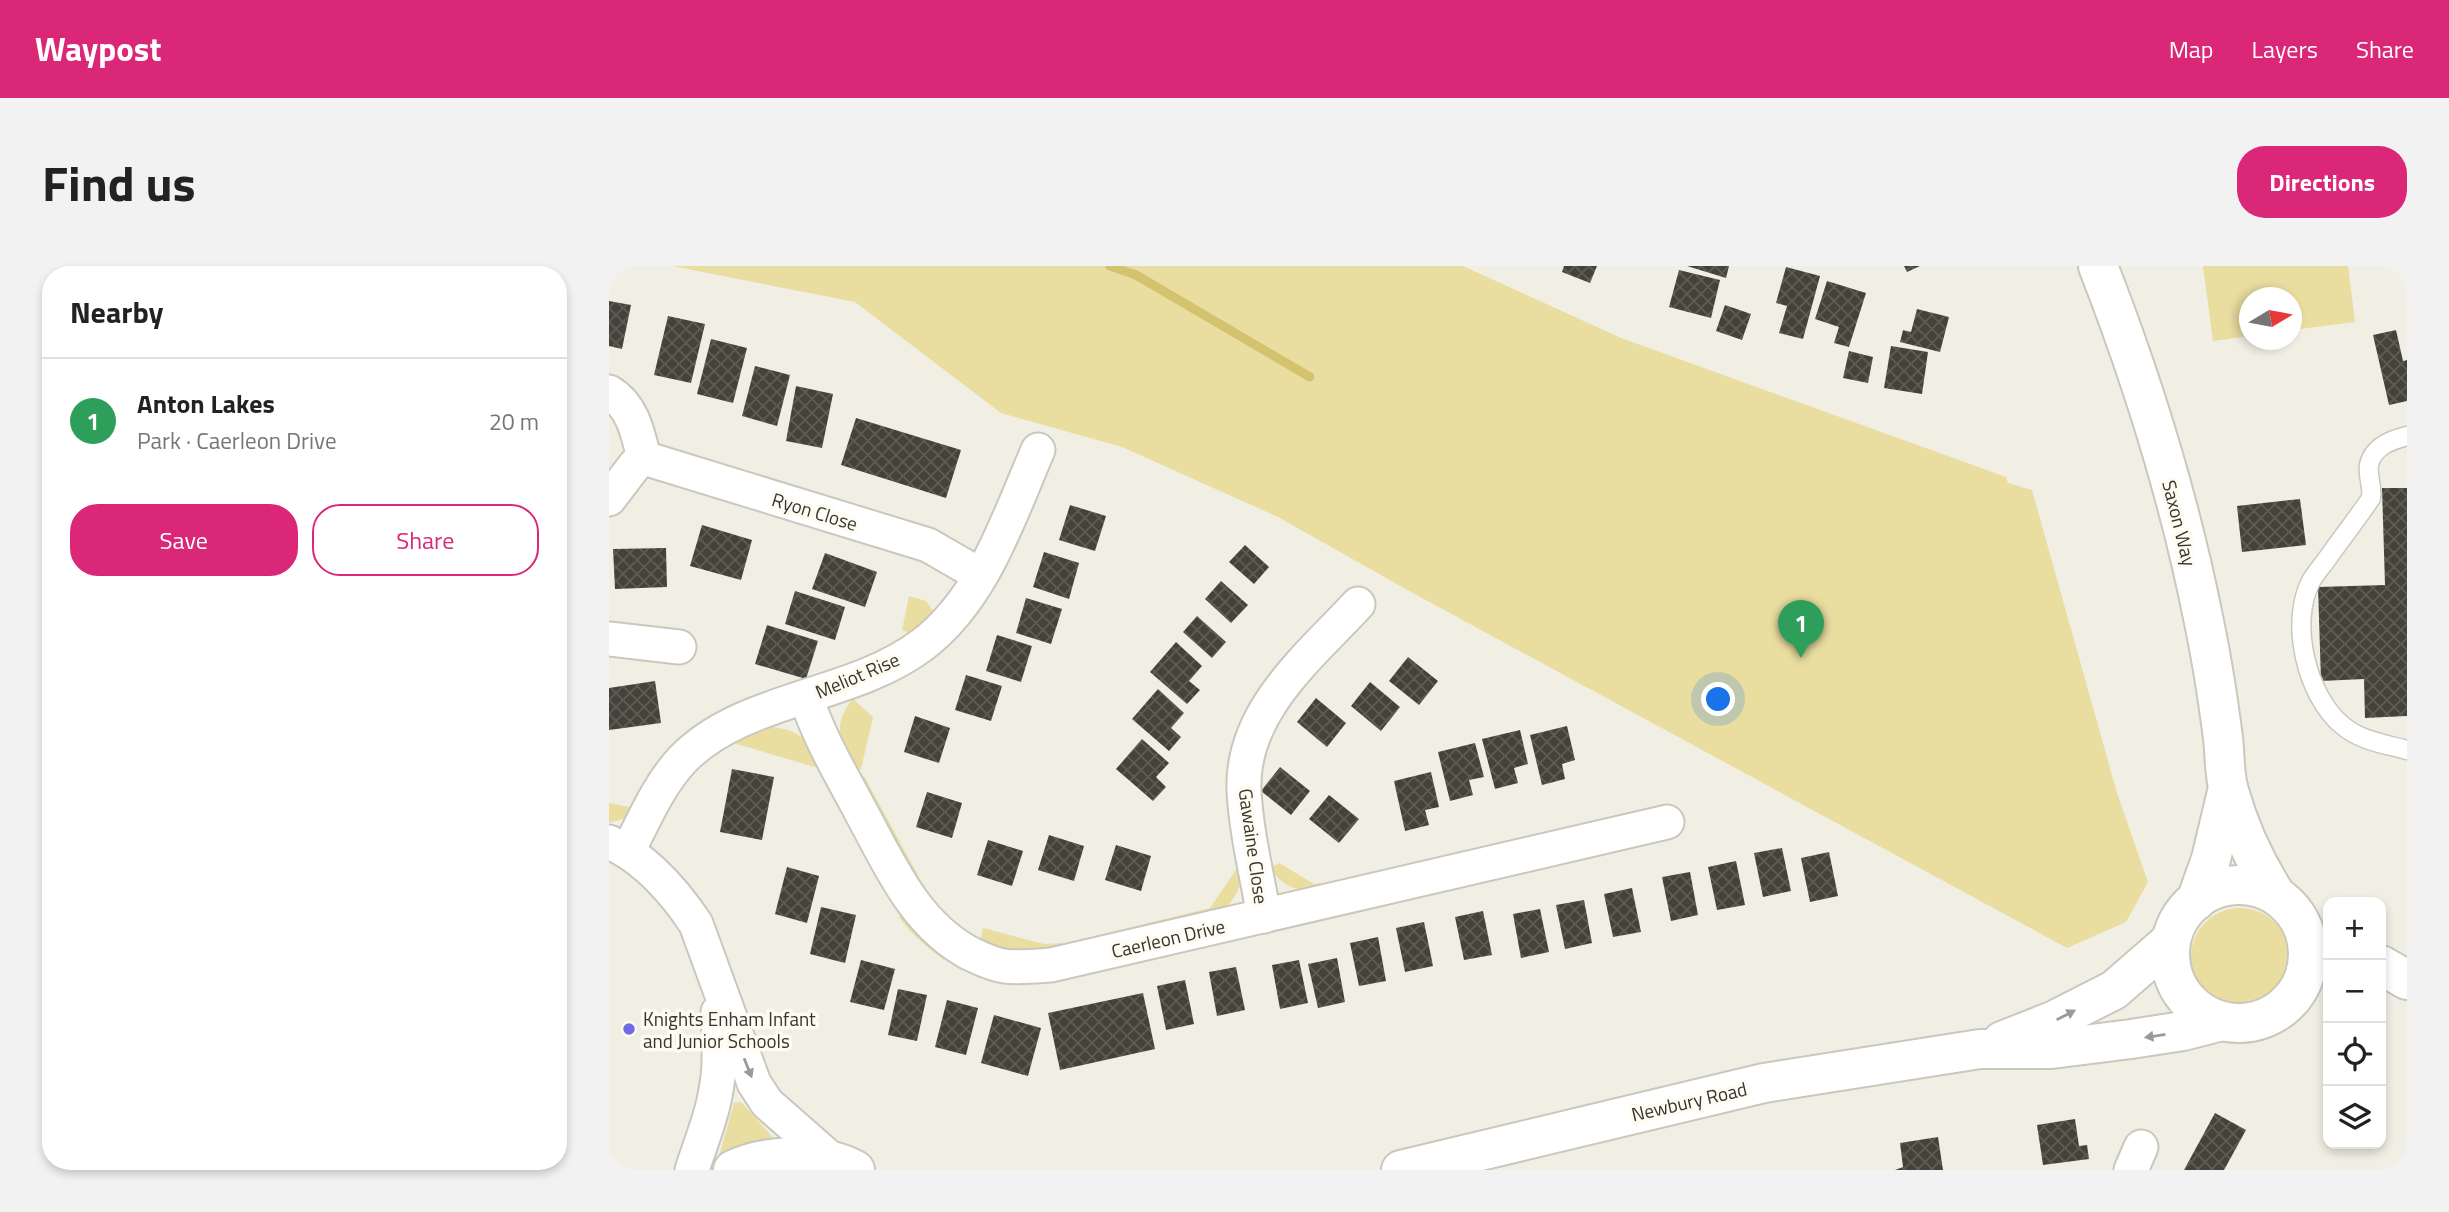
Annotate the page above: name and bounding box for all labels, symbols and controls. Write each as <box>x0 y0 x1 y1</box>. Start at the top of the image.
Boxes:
text: Waypost <box>35 24 161 74</box>
text: Map <box>2169 31 2214 67</box>
text: Layers <box>2252 31 2318 67</box>
text: Share <box>2356 31 2414 67</box>
text: Find us <box>42 145 196 220</box>
button: Directions <box>2237 146 2407 218</box>
north arrow <box>2239 287 2302 350</box>
text: Nearby <box>70 289 163 335</box>
text: Anton Lakes <box>137 384 275 423</box>
text: 1 <box>87 404 99 439</box>
text: 20 m <box>489 404 539 439</box>
text: Park · Caerleon Drive <box>137 423 337 458</box>
street label: Saxon Way <box>2155 477 2205 569</box>
street label: Ryon Close <box>769 484 861 538</box>
button: Save <box>70 504 298 576</box>
button: Share <box>312 504 539 576</box>
pin: 1 <box>1778 600 1824 658</box>
street label: Meliot Rise <box>810 644 904 706</box>
your location <box>1701 682 1735 716</box>
street label: Gawaine Close <box>1232 786 1276 906</box>
map controls <box>2323 897 2386 1149</box>
button: + <box>2323 897 2386 960</box>
street label: Caerleon Drive <box>1108 911 1228 965</box>
button: − <box>2323 960 2386 1023</box>
place label: Knights Enham Infant and Junior Schools <box>643 1004 816 1055</box>
one-way arrow <box>2056 1009 2076 1020</box>
marker: Knights Enham Infant and Junior Schools <box>621 1021 637 1037</box>
button: locate <box>2323 1023 2386 1086</box>
one-way arrow <box>2144 1030 2166 1041</box>
one-way arrow <box>743 1058 754 1079</box>
street label: Newbury Road <box>1628 1074 1750 1128</box>
button: layers <box>2323 1086 2386 1149</box>

